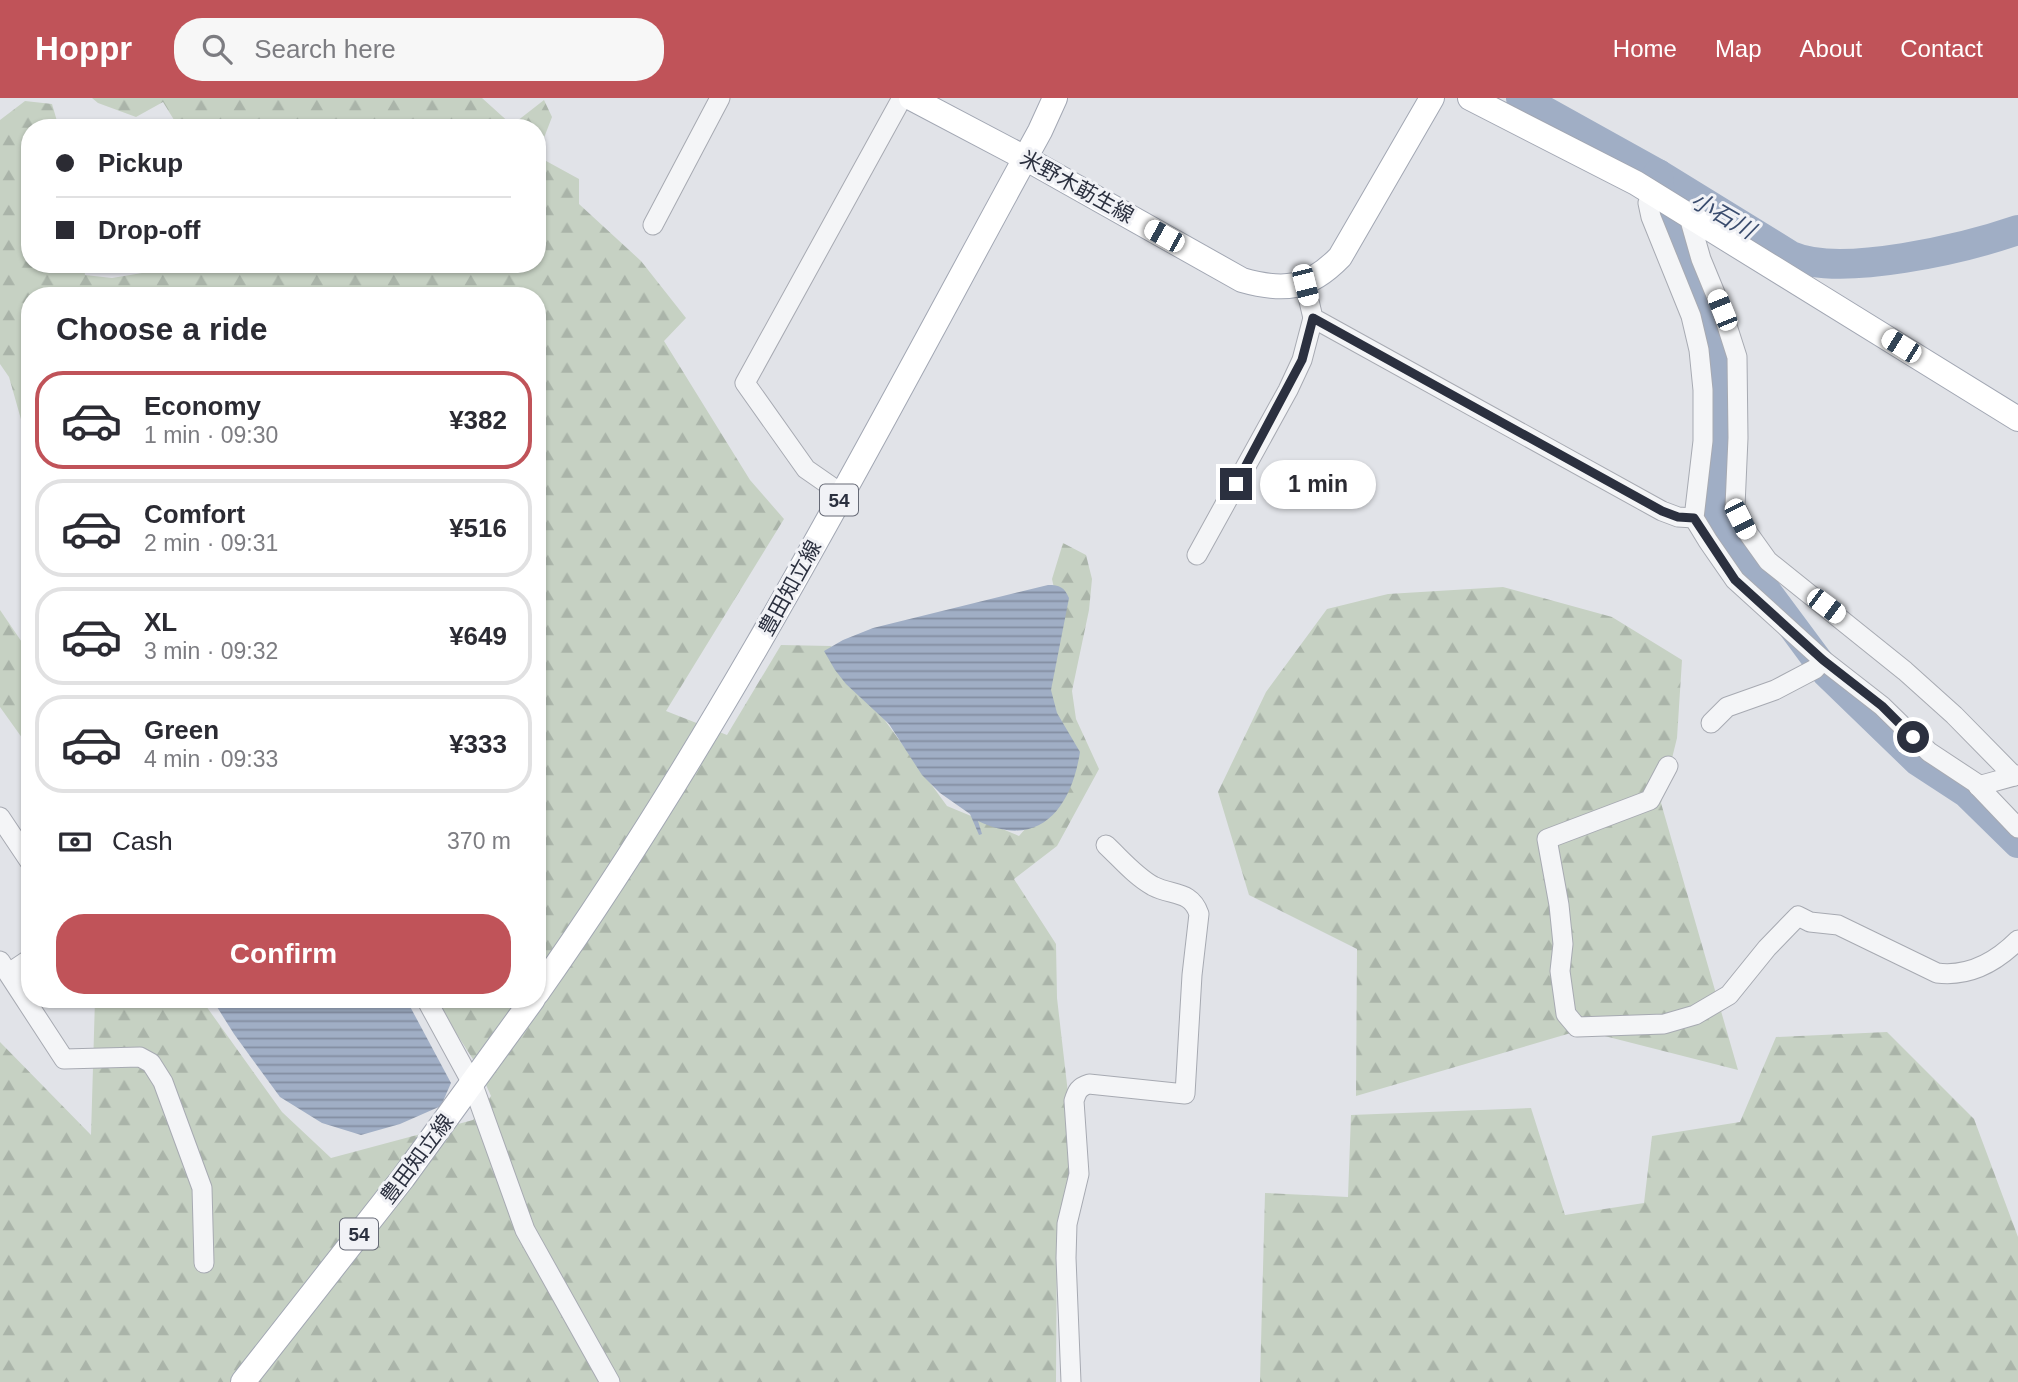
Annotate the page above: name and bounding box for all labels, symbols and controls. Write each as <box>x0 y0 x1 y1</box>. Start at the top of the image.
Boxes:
search box <box>174 18 664 81</box>
text: Hoppr <box>35 30 132 67</box>
icon: search <box>198 30 236 68</box>
text: Search here <box>254 34 396 64</box>
text: Home <box>1613 35 1677 62</box>
text: Map <box>1715 35 1762 62</box>
text: About <box>1800 35 1862 62</box>
text: Contact <box>1900 35 1983 62</box>
street label: 米野木莇生線 <box>1017 146 1138 227</box>
text: Pickup <box>98 148 183 178</box>
water label: 小石川 <box>1687 186 1762 245</box>
text: Drop-off <box>98 215 201 245</box>
car <box>1141 217 1188 255</box>
car <box>1290 262 1321 308</box>
car <box>1705 287 1740 333</box>
text: Choose a ride <box>56 311 268 347</box>
car <box>1878 326 1925 366</box>
icon: car <box>60 389 123 452</box>
text: Economy <box>144 391 261 421</box>
text: ¥382 <box>449 405 507 435</box>
text: 1 min · 09:30 <box>144 422 278 448</box>
callout: 1 min <box>1260 460 1376 508</box>
route end <box>1220 468 1252 500</box>
text: 1 min <box>1288 471 1348 497</box>
road number: 54 <box>820 484 858 516</box>
car <box>1722 496 1759 542</box>
icon: car <box>60 497 123 560</box>
text: Comfort <box>144 499 245 529</box>
text: ¥516 <box>449 513 507 543</box>
text: 2 min · 09:31 <box>144 530 278 556</box>
street label: 豊田知立線 <box>754 536 825 639</box>
car <box>1803 585 1850 627</box>
icon: car <box>60 605 123 668</box>
text: XL <box>144 607 177 637</box>
text: ¥649 <box>449 621 507 651</box>
text: 3 min · 09:32 <box>144 638 278 664</box>
icon: car <box>60 713 123 776</box>
text: Green <box>144 715 219 745</box>
route start <box>1897 721 1929 753</box>
text: ¥333 <box>449 729 507 759</box>
text: 4 min · 09:33 <box>144 746 278 772</box>
icon: cash <box>56 823 94 861</box>
text: Cash <box>112 826 173 856</box>
text: 370 m <box>447 828 511 854</box>
button: Confirm <box>56 914 511 994</box>
street label: 豊田知立線 <box>376 1110 457 1208</box>
road number: 54 <box>340 1218 378 1250</box>

